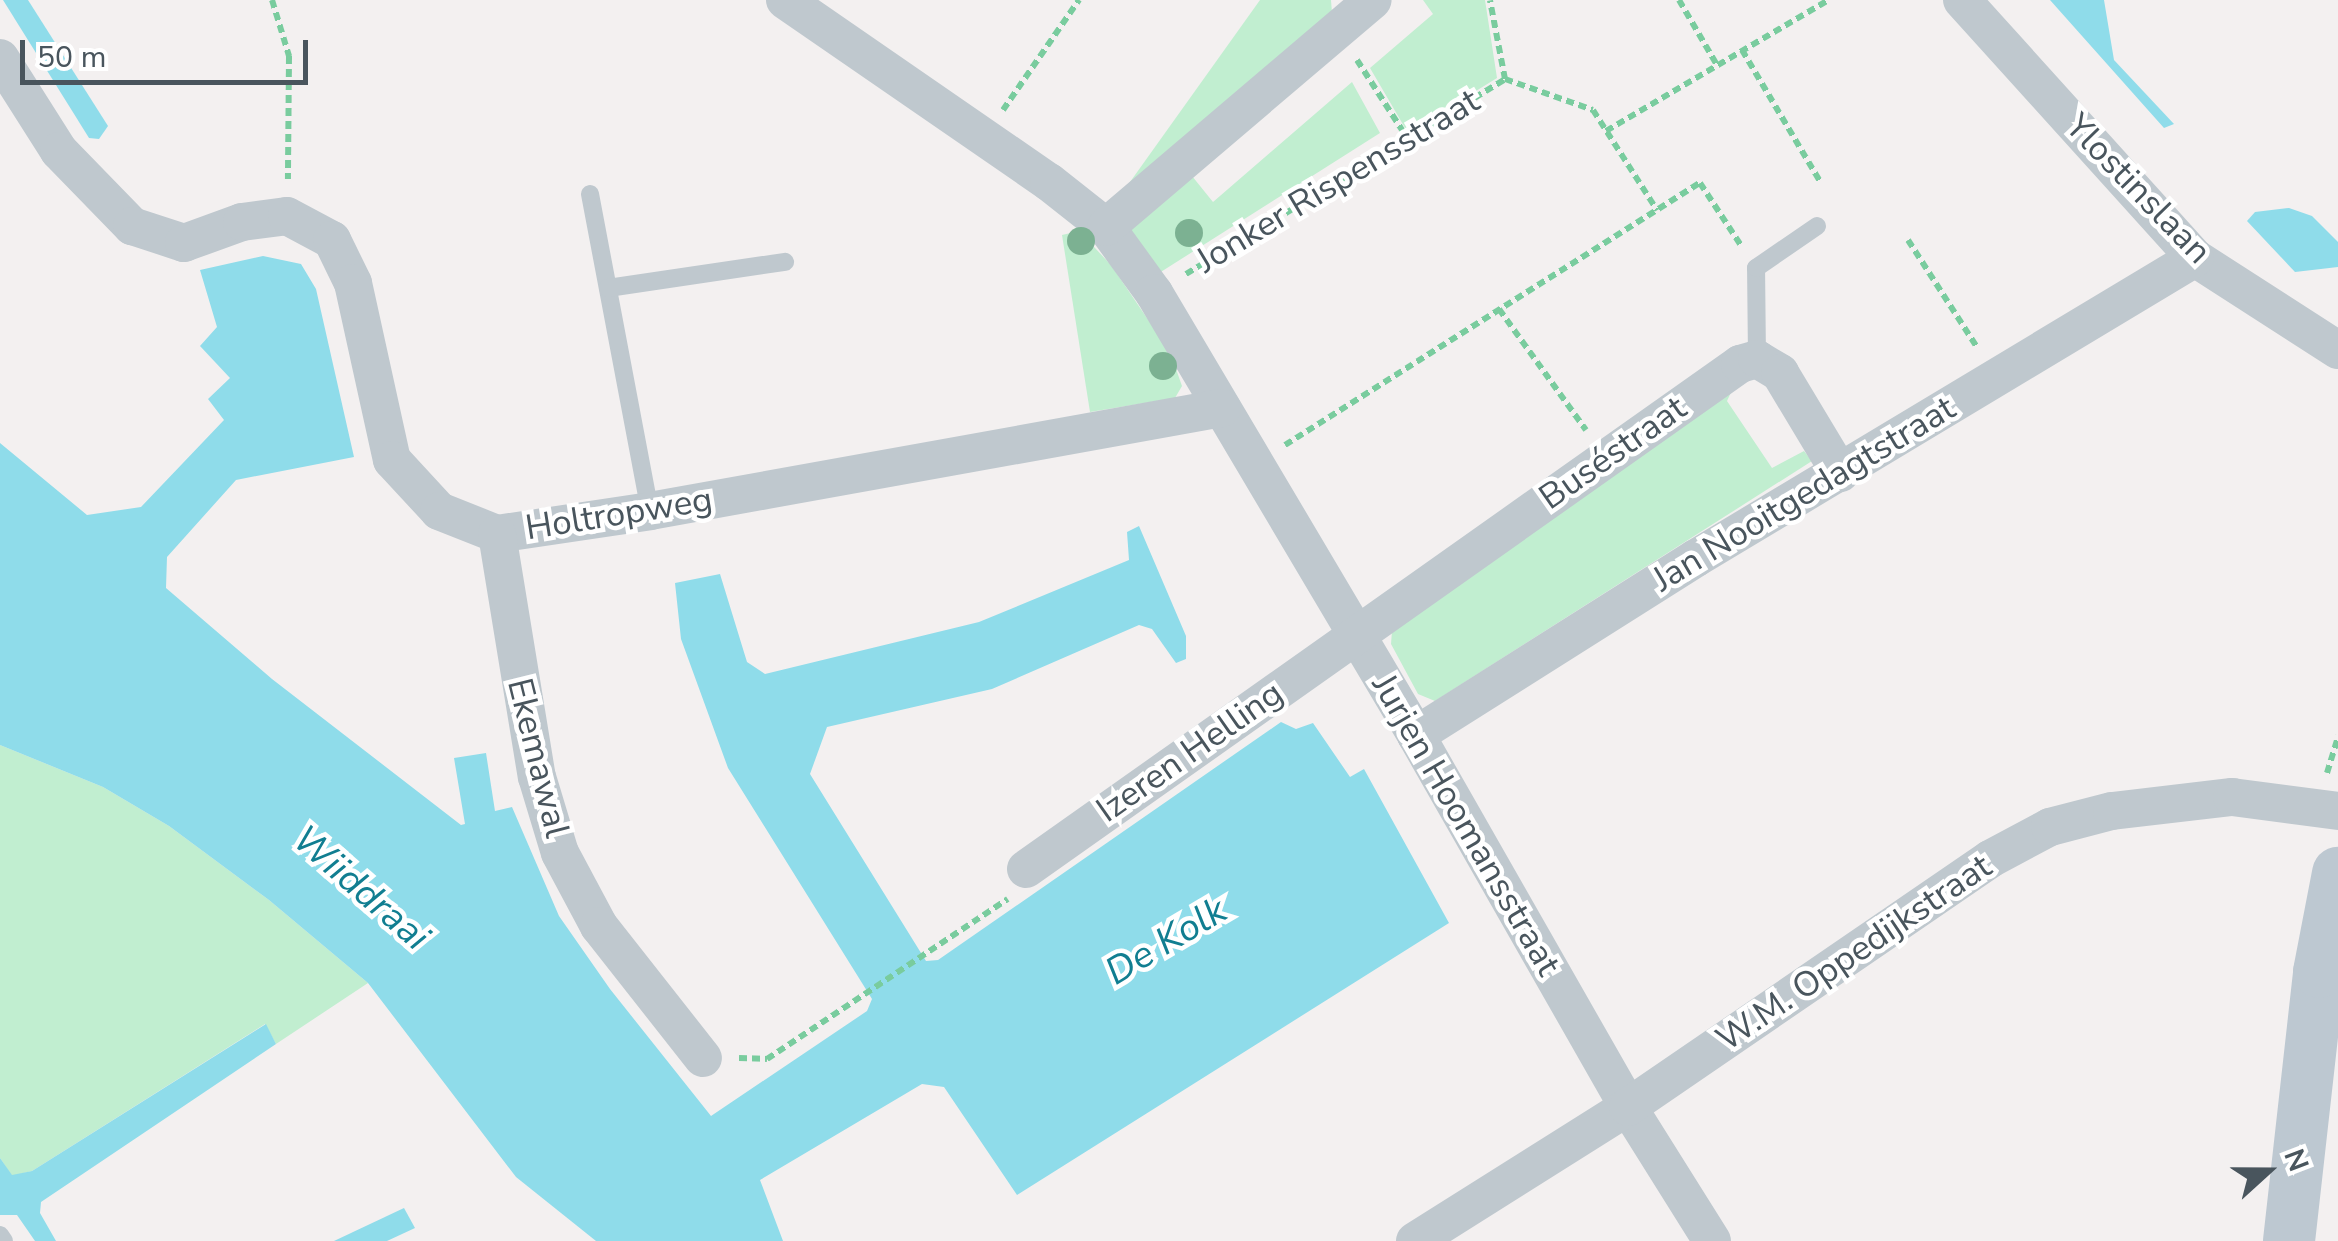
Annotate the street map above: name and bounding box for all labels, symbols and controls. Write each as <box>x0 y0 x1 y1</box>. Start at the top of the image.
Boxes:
scale bar <box>25 20 312 82</box>
text: 50 m <box>37 37 106 78</box>
street label: Jonker Rispensstraat <box>1189 80 1487 282</box>
street label: Ylostinslaan <box>2056 106 2220 272</box>
street label: Buséstraat <box>1532 387 1694 519</box>
street label: Jan Nooitgedagtstraat <box>1645 387 1963 601</box>
street label: Holtropweg <box>523 479 715 549</box>
street label: Jurjen Hoomansstraat <box>1363 667 1569 983</box>
street label: Izeren Helling <box>1089 672 1291 832</box>
street label: Ekemawal <box>498 674 578 842</box>
water label: Wiiddraai <box>283 816 439 960</box>
street label: W.M. Oppedijkstraat <box>1709 845 1999 1061</box>
water label: De Kolk <box>1097 887 1235 995</box>
north arrow <box>2218 1121 2318 1221</box>
text: N <box>2275 1144 2317 1177</box>

